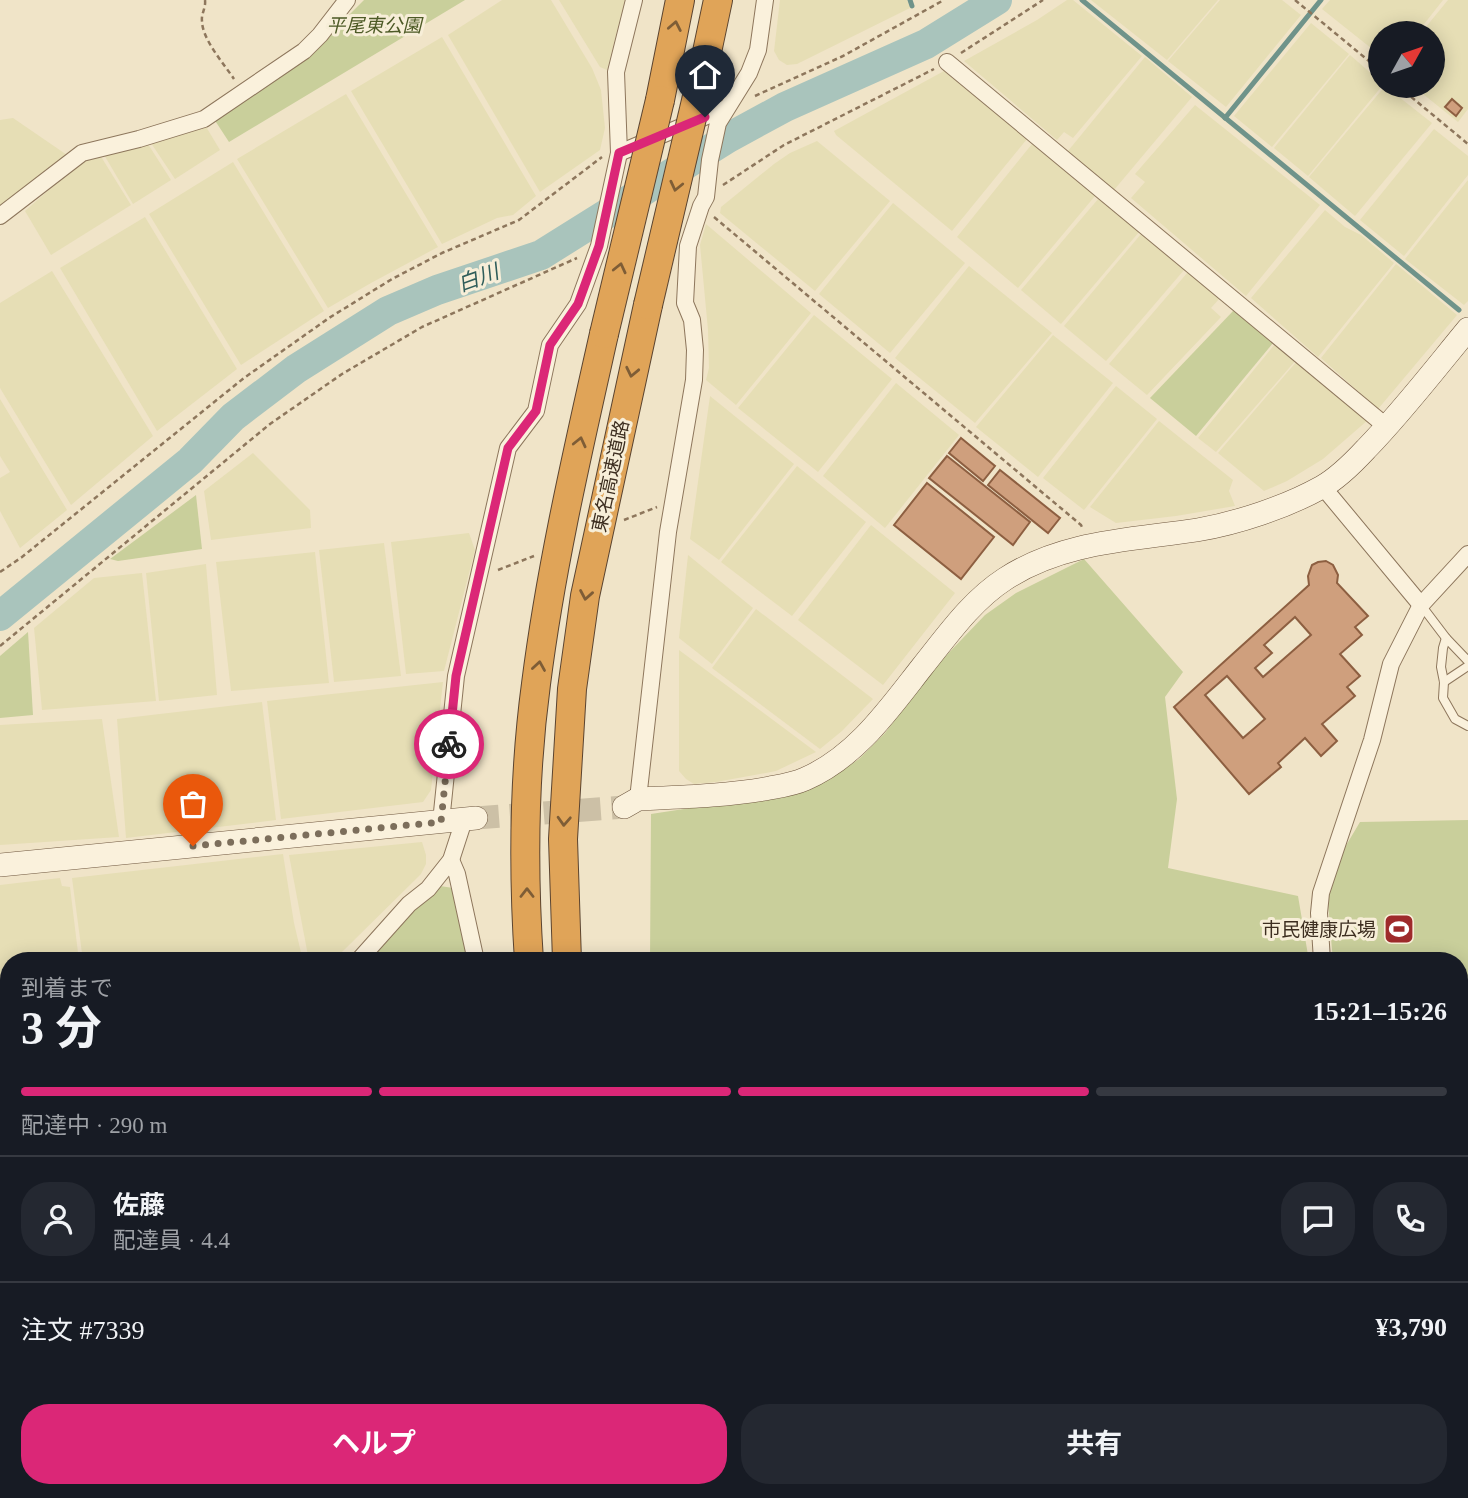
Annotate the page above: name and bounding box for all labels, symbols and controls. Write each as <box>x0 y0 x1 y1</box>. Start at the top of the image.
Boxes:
park label: 平尾東公園 <box>326 15 424 36</box>
one-way arrow <box>667 20 682 32</box>
north arrow <box>1368 21 1446 98</box>
map controls <box>1368 21 1445 98</box>
pin <box>675 45 735 117</box>
icon: home <box>686 56 724 94</box>
one-way arrow <box>670 179 684 191</box>
water label: 白川 <box>454 259 504 296</box>
one-way arrow <box>612 262 626 274</box>
one-way arrow <box>626 366 641 378</box>
street label: 東名高速道路 <box>588 418 633 534</box>
one-way arrow <box>572 436 586 448</box>
one-way arrow <box>579 589 594 601</box>
one-way arrow <box>531 660 546 672</box>
courier <box>414 709 484 779</box>
icon: bike <box>430 725 468 763</box>
pin <box>163 774 223 846</box>
icon: bag <box>174 785 212 823</box>
one-way arrow <box>557 816 572 827</box>
one-way arrow <box>519 887 534 898</box>
sports icon: 市民健康広場 <box>1382 912 1416 946</box>
place label: 市民健康広場 <box>1262 919 1376 940</box>
text: 到着まで <box>21 976 113 1001</box>
text: 15:21–15:26 <box>1313 997 1447 1026</box>
text: 3 分 <box>21 1003 102 1054</box>
text: 配達中 · 290 m <box>21 1113 167 1138</box>
button: person <box>21 1182 95 1256</box>
button: chat <box>1281 1182 1355 1256</box>
button: phone <box>1373 1182 1447 1256</box>
text: 佐藤 <box>113 1191 165 1220</box>
text: 配達員 · 4.4 <box>113 1228 230 1253</box>
text: ¥3,790 <box>1376 1313 1447 1342</box>
text: 注文 #7339 <box>21 1316 145 1345</box>
button: ヘルプ <box>21 1404 727 1484</box>
button: 共有 <box>741 1404 1447 1484</box>

